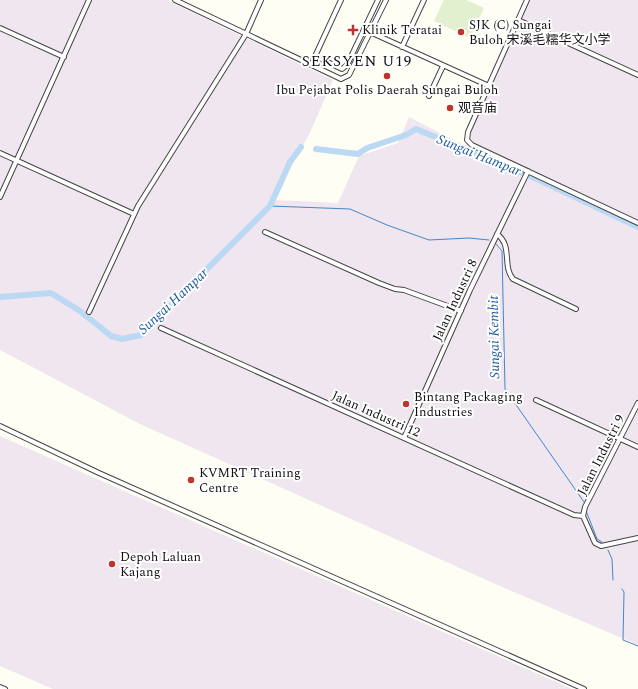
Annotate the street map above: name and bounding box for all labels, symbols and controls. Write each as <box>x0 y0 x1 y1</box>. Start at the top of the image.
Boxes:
place label: SJK (C) Sungai Buloh 宋溪毛糯华文小学 <box>469 15 611 50</box>
place label: Klinik Teratai <box>362 20 442 40</box>
marker: Klinik Teratai <box>347 24 359 36</box>
marker: SJK (C) Sungai Buloh 宋溪毛糯华文小学 <box>456 27 466 37</box>
district label: SEKSYEN U19 <box>302 50 412 73</box>
marker: Ibu Pejabat Polis Daerah Sungai Buloh <box>382 71 392 81</box>
place label: Ibu Pejabat Polis Daerah Sungai Buloh <box>276 80 499 100</box>
place label: 观音庙 <box>458 98 497 118</box>
marker: 观音庙 <box>445 103 455 113</box>
water label: Sungai Hampar <box>434 129 524 182</box>
street label: Jalan Industri 8 <box>427 256 483 344</box>
water label: Sungai Hampar <box>133 263 213 339</box>
water label: Sungai Kembit <box>483 295 505 379</box>
street label: Jalan Industri 12 <box>329 386 423 442</box>
place label: Bintang Packaging Industries <box>414 387 523 422</box>
marker: Bintang Packaging Industries <box>401 399 411 409</box>
street label: Jalan Industri 9 <box>572 411 630 499</box>
place label: KVMRT Training Centre <box>199 463 301 498</box>
marker: KVMRT Training Centre <box>186 475 196 485</box>
place label: Depoh Laluan Kajang <box>120 547 202 582</box>
marker: Depoh Laluan Kajang <box>107 559 117 569</box>

